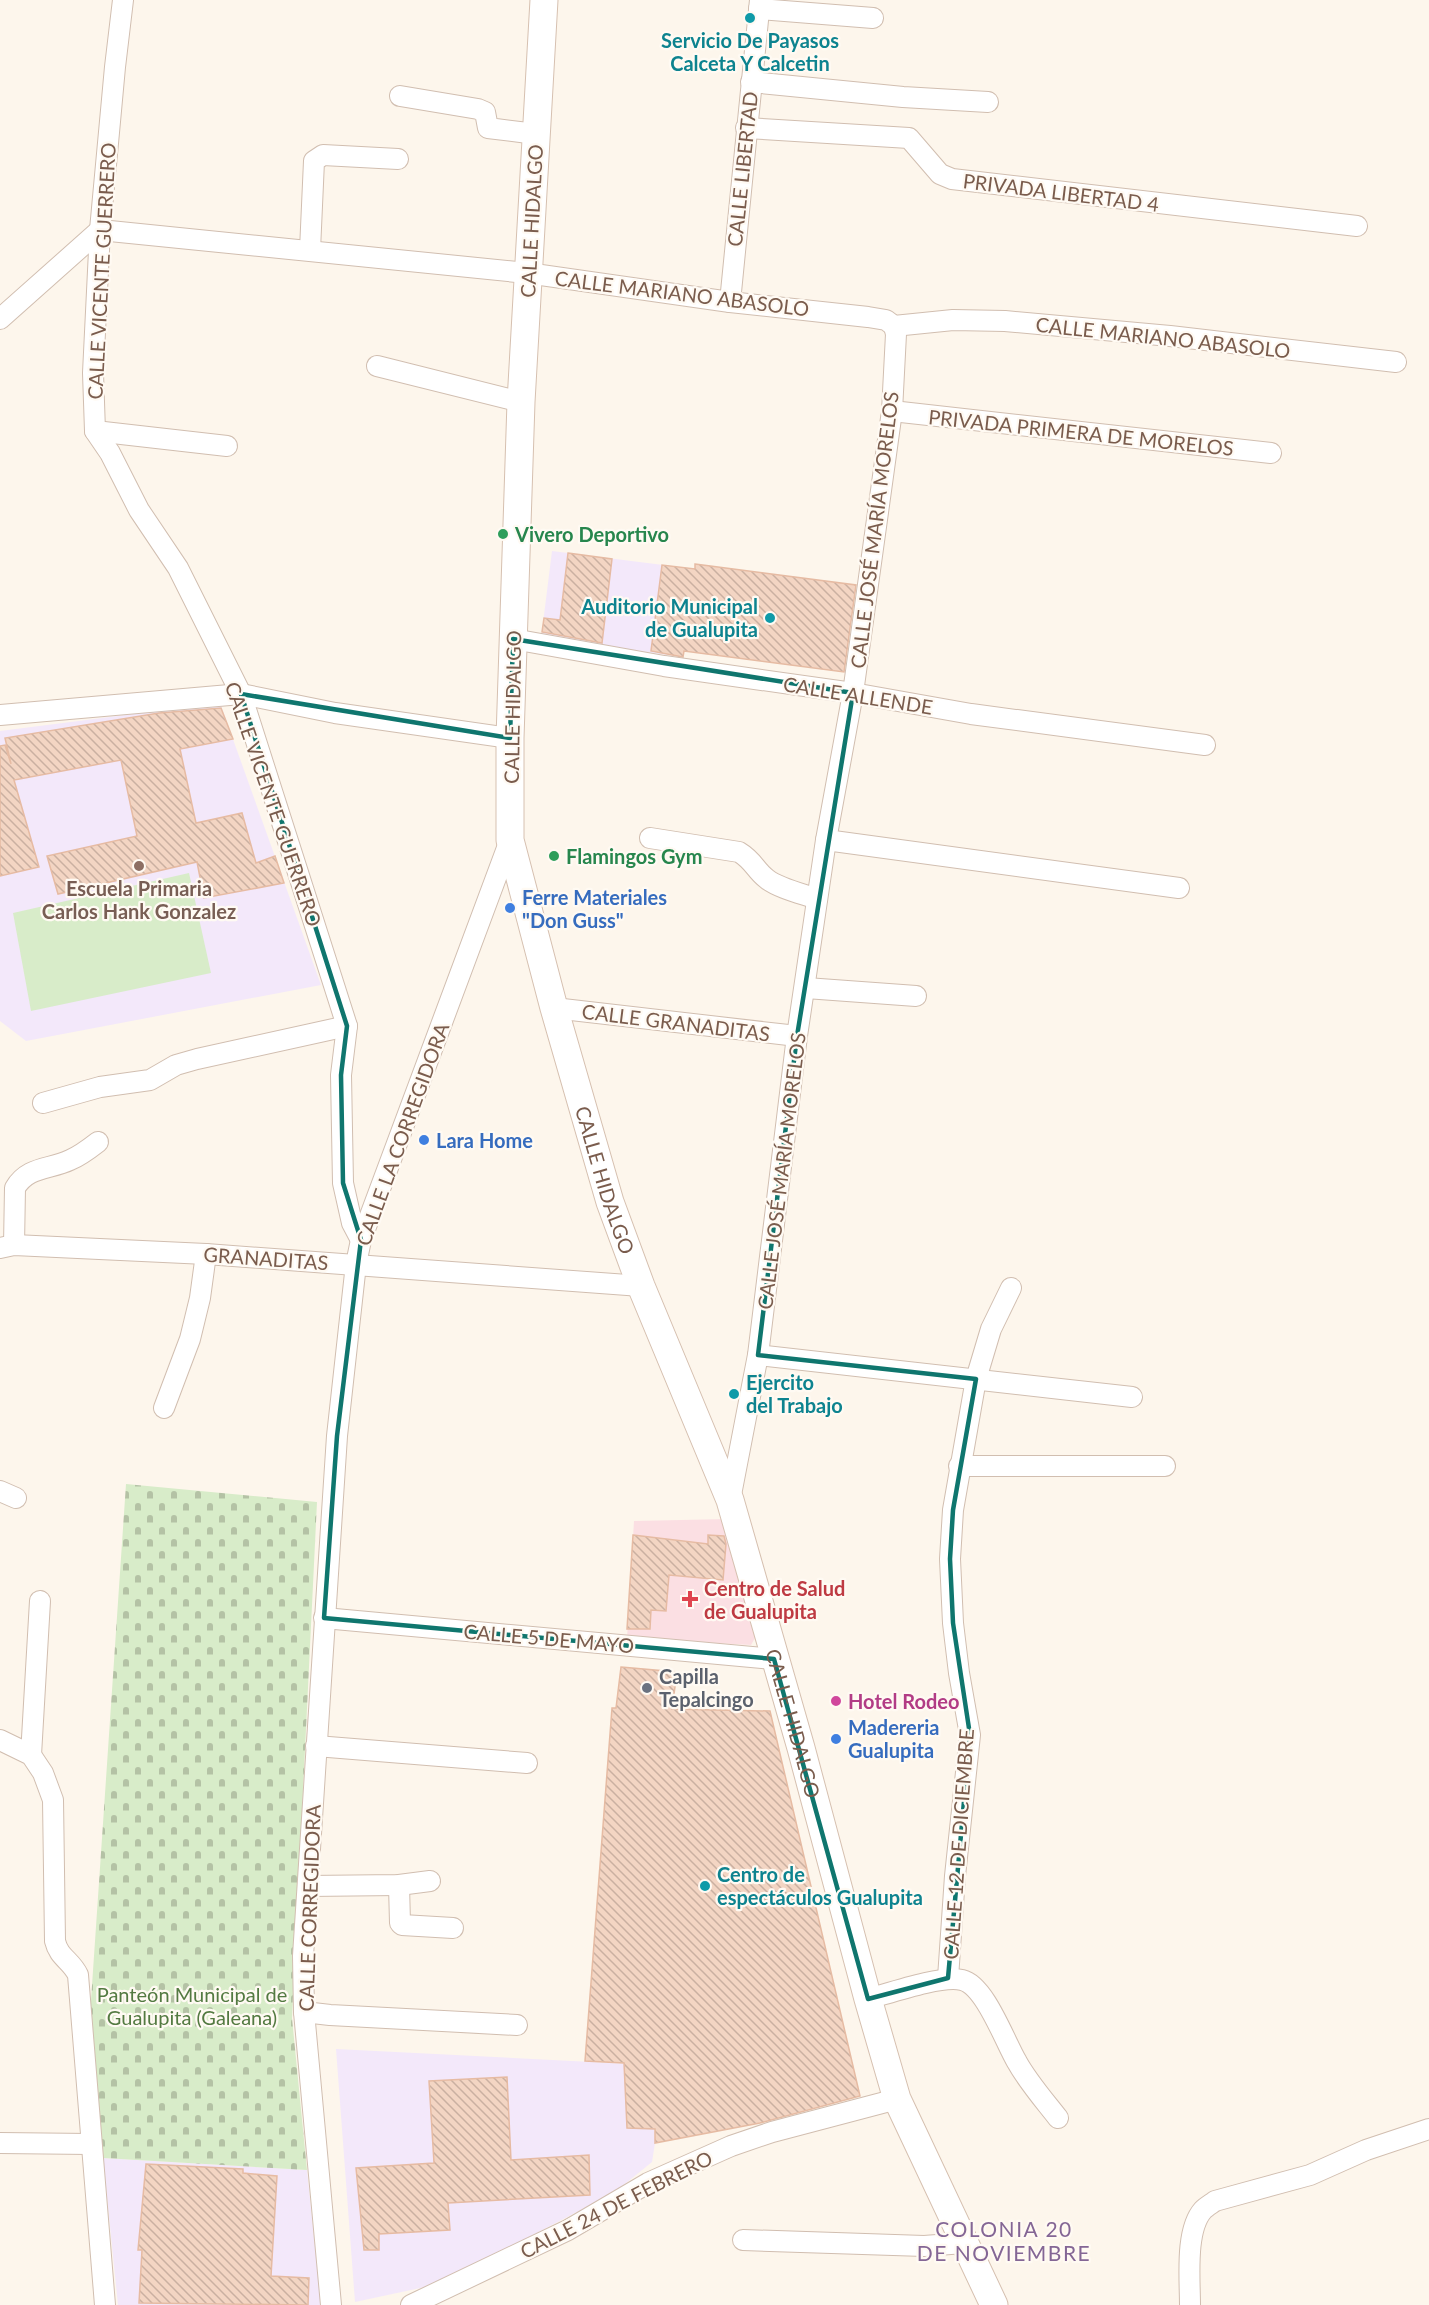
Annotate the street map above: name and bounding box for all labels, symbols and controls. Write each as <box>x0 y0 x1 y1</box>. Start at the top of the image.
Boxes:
marker: Servicio De Payasos Calceta Y Calcetin <box>743 11 757 25</box>
place label: Servicio De Payasos Calceta Y Calcetin <box>661 28 839 75</box>
street label: CALLE LIBERTAD <box>722 90 762 248</box>
street label: CALLE VICENTE GUERRERO <box>82 142 120 400</box>
street label: CALLE HIDALGO <box>515 144 547 298</box>
street label: PRIVADA LIBERTAD 4 <box>962 168 1161 216</box>
street label: CALLE MARIANO ABASOLO <box>554 265 810 321</box>
street label: CALLE MARIANO ABASOLO <box>1034 312 1292 362</box>
street label: CALLE JOSÉ MARÍA MORELOS <box>845 390 903 670</box>
street label: PRIVADA PRIMERA DE MORELOS <box>927 404 1235 460</box>
place label: Vivero Deportivo <box>514 522 669 546</box>
marker: Vivero Deportivo <box>496 527 510 541</box>
place label: Auditorio Municipal de Gualupita <box>580 594 758 641</box>
marker: Auditorio Municipal de Gualupita <box>763 611 777 625</box>
street label: CALLE HIDALGO <box>499 630 525 784</box>
street label: CALLE ALLENDE <box>781 671 935 719</box>
street label: CALLE VICENTE GUERRERO <box>221 679 327 929</box>
place label: Flamingos Gym <box>566 844 702 868</box>
marker: Flamingos Gym <box>547 849 561 863</box>
marker: Escuela Primaria Carlos Hank Gonzalez <box>132 859 146 873</box>
place label: Escuela Primaria Carlos Hank Gonzalez <box>42 876 236 923</box>
place label: Ferre Materiales "Don Guss" <box>522 885 667 932</box>
marker: Ferre Materiales "Don Guss" <box>503 901 517 915</box>
street label: CALLE GRANADITAS <box>581 999 771 1045</box>
street label: CALLE LA CORREGIDORA <box>350 1019 454 1249</box>
street label: CALLE JOSÉ MARÍA MORELOS <box>752 1031 810 1311</box>
street label: CALLE HIDALGO <box>571 1103 640 1257</box>
place label: Lara Home <box>436 1128 533 1152</box>
marker: Lara Home <box>417 1133 431 1147</box>
street label: GRANADITAS <box>203 1242 329 1274</box>
place label: Ejercito del Trabajo <box>746 1370 843 1417</box>
marker: Ejercito del Trabajo <box>727 1387 741 1401</box>
place label: Centro de Salud de Gualupita <box>704 1576 845 1623</box>
marker: Centro de Salud de Gualupita <box>681 1590 699 1608</box>
street label: CALLE 5 DE MAYO <box>463 1619 635 1657</box>
street label: CALLE HIDALGO <box>761 1646 826 1801</box>
place label: Capilla Tepalcingo <box>659 1664 754 1711</box>
marker: Capilla Tepalcingo <box>640 1681 654 1695</box>
place label: Hotel Rodeo <box>848 1689 959 1713</box>
marker: Hotel Rodeo <box>829 1694 843 1708</box>
place label: Madereria Gualupita <box>848 1715 939 1762</box>
street label: CALLE 12 DE DICIEMBRE <box>938 1728 978 1960</box>
marker: Madereria Gualupita <box>829 1732 843 1746</box>
street label: CALLE CORREGIDORA <box>293 1804 325 2012</box>
place label: Centro de espectáculos Gualupita <box>717 1862 923 1909</box>
marker: Centro de espectáculos Gualupita <box>698 1879 712 1893</box>
park label: Panteón Municipal de Gualupita (Galeana) <box>97 1982 287 2029</box>
street label: CALLE 24 DE FEBRERO <box>516 2145 716 2263</box>
district label: COLONIA 20 DE NOVIEMBRE <box>917 2216 1091 2265</box>

